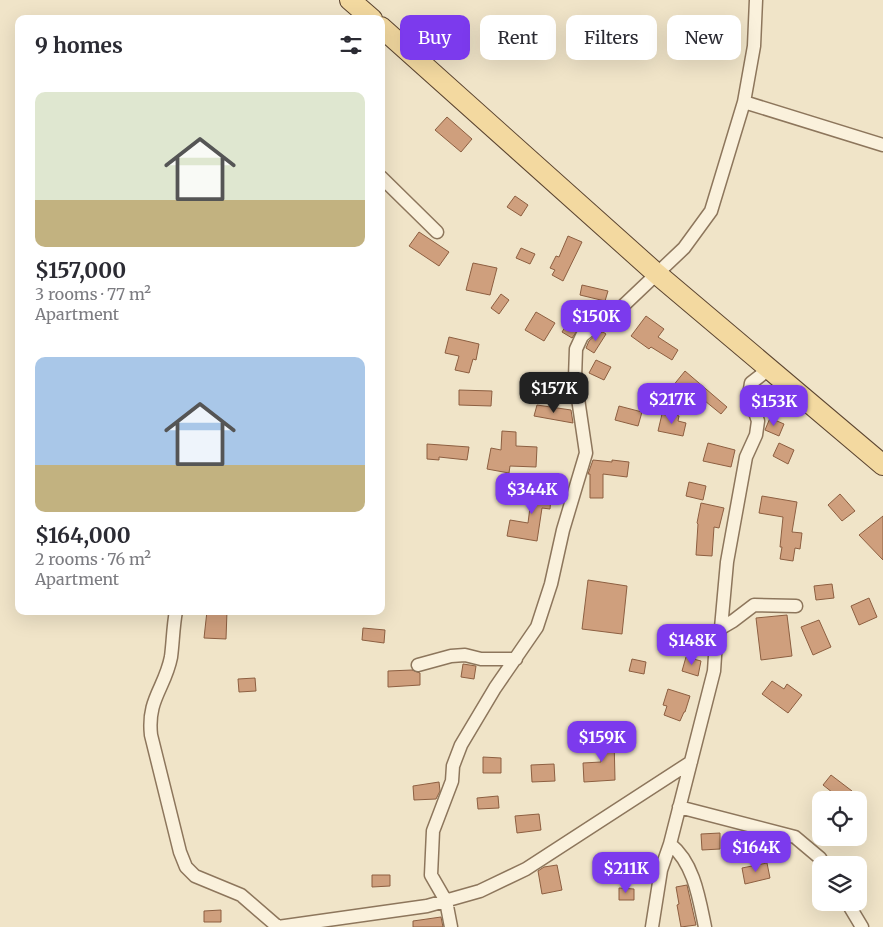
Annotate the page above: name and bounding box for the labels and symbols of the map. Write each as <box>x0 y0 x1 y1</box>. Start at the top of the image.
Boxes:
pin: $150K <box>561 300 631 342</box>
pin: $157K <box>519 372 589 414</box>
pin: $217K <box>637 382 707 425</box>
pin: $153K <box>739 384 809 427</box>
pin: $344K <box>497 472 567 515</box>
pin: $148K <box>657 624 727 666</box>
pin: $159K <box>567 720 637 763</box>
pin: $164K <box>721 830 791 873</box>
pin: $211K <box>591 852 661 894</box>

